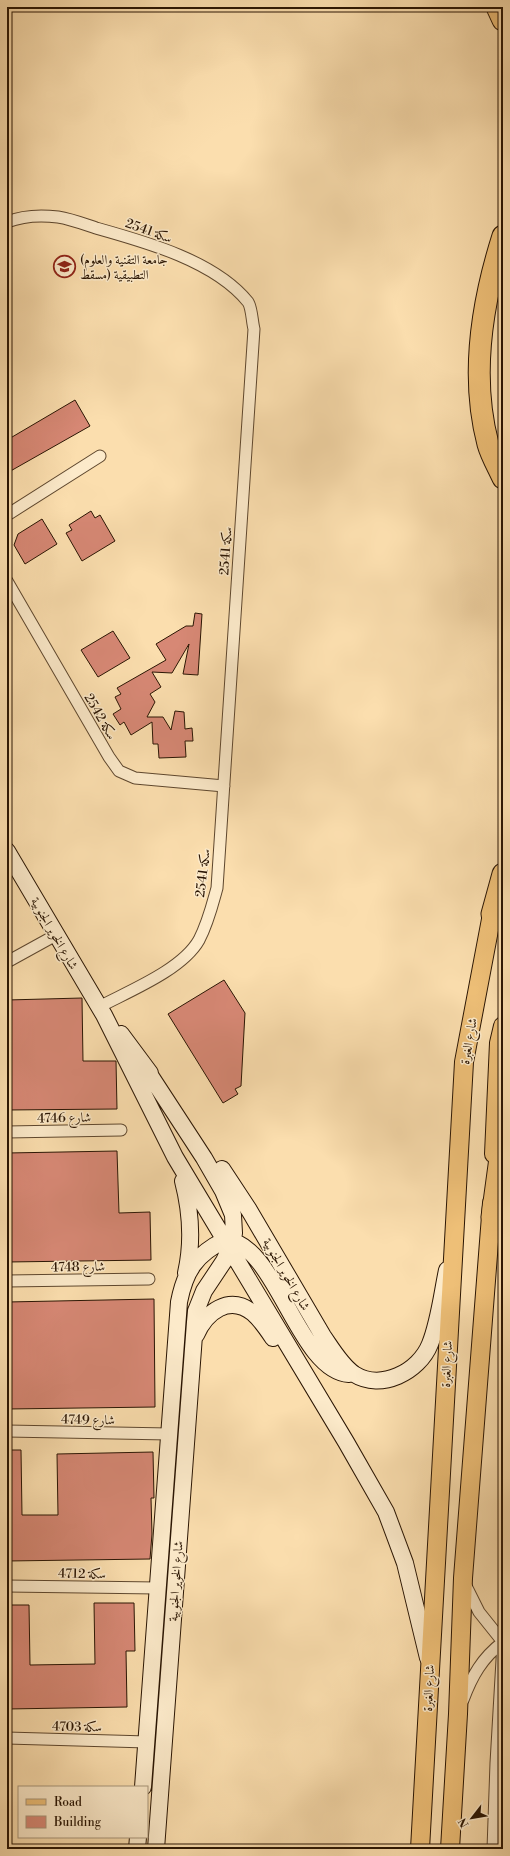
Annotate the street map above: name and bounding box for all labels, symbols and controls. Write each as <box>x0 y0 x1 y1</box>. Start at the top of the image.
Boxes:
street label: سكة 2541 <box>123 215 174 247</box>
place label: (جامعة التقنية والعلوم التطبيقية (مسقط <box>80 252 168 283</box>
school or university icon: (جامعة التقنية والعلوم التطبيقية (مسقط <box>51 253 77 279</box>
street label: سكة 2541 <box>216 526 236 576</box>
street label: سكة 2542 <box>81 691 120 742</box>
street label: سكة 2541 <box>192 848 214 898</box>
street label: شارع الخوير الجنوبية <box>24 895 81 974</box>
street label: شارع الغبرة <box>457 1017 484 1066</box>
street label: 4746 شارع <box>37 1110 91 1129</box>
street label: شارع الخوير الجنوبية <box>256 1236 313 1315</box>
street label: 4748 شارع <box>51 1259 105 1278</box>
street label: شارع الغبرة <box>438 1340 459 1388</box>
street label: 4749 شارع <box>61 1412 115 1431</box>
street label: شارع الخوير الجنوبية <box>165 1540 190 1622</box>
street label: سكة 4712 <box>58 1566 106 1582</box>
street label: شارع الغبرة <box>420 1664 441 1712</box>
street label: 4703 سكة <box>52 1719 102 1735</box>
legend <box>18 1786 148 1838</box>
text: Road <box>54 1795 82 1810</box>
north arrow <box>452 1798 492 1838</box>
text: Building <box>53 1815 102 1830</box>
text: N <box>456 1815 473 1830</box>

